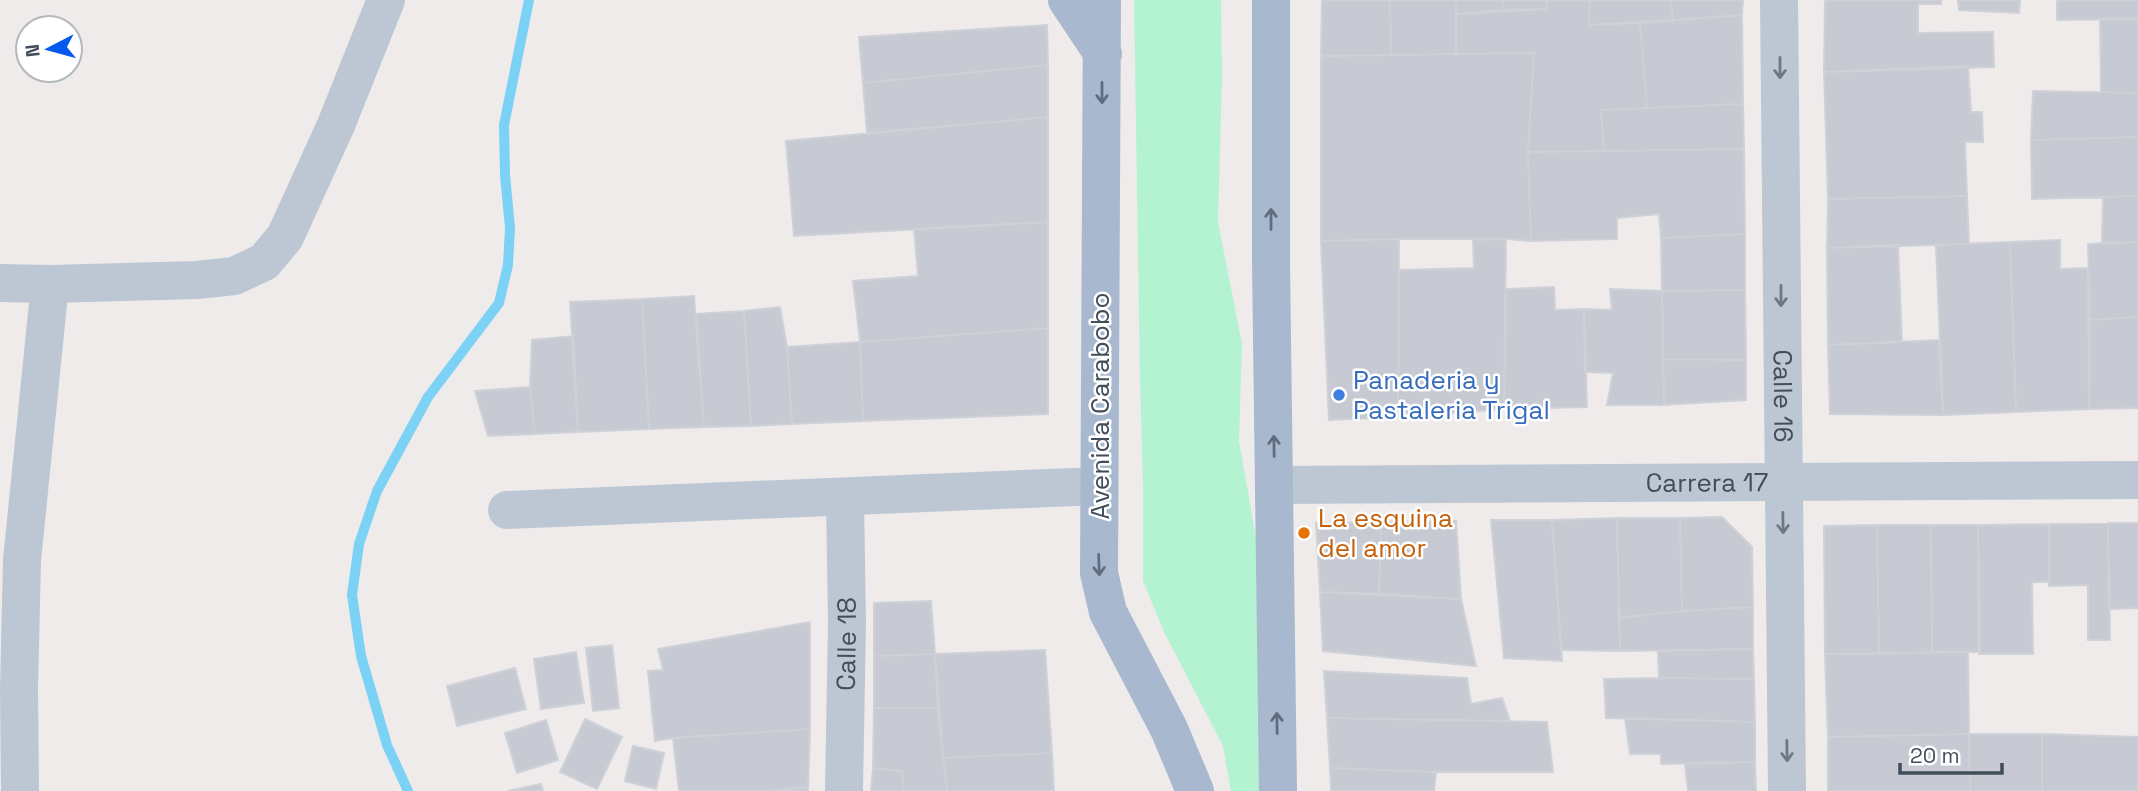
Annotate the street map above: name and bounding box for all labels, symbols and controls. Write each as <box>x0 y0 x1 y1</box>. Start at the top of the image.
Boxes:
north arrow <box>14 14 84 84</box>
text: N <box>19 43 46 58</box>
one-way arrow <box>1773 56 1787 79</box>
one-way arrow <box>1095 81 1109 104</box>
one-way arrow <box>1264 208 1278 231</box>
one-way arrow <box>1775 284 1788 307</box>
street label: Avenida Carabobo <box>1083 292 1117 520</box>
street label: Calle 16 <box>1766 349 1800 443</box>
place label: Panaderia y Pastaleria Trigal <box>1353 363 1550 427</box>
marker: Panaderia y Pastaleria Trigal <box>1331 387 1347 403</box>
one-way arrow <box>1268 435 1281 458</box>
street label: Carrera 17 <box>1646 465 1768 500</box>
place label: La esquina del amor <box>1318 501 1453 565</box>
one-way arrow <box>1777 511 1790 534</box>
marker: La esquina del amor <box>1296 525 1312 541</box>
one-way arrow <box>1093 553 1106 576</box>
street label: Calle 18 <box>829 597 864 691</box>
one-way arrow <box>1270 712 1284 735</box>
scale bar <box>1900 732 2002 776</box>
one-way arrow <box>1780 739 1794 762</box>
text: 20 m <box>1910 742 1960 769</box>

